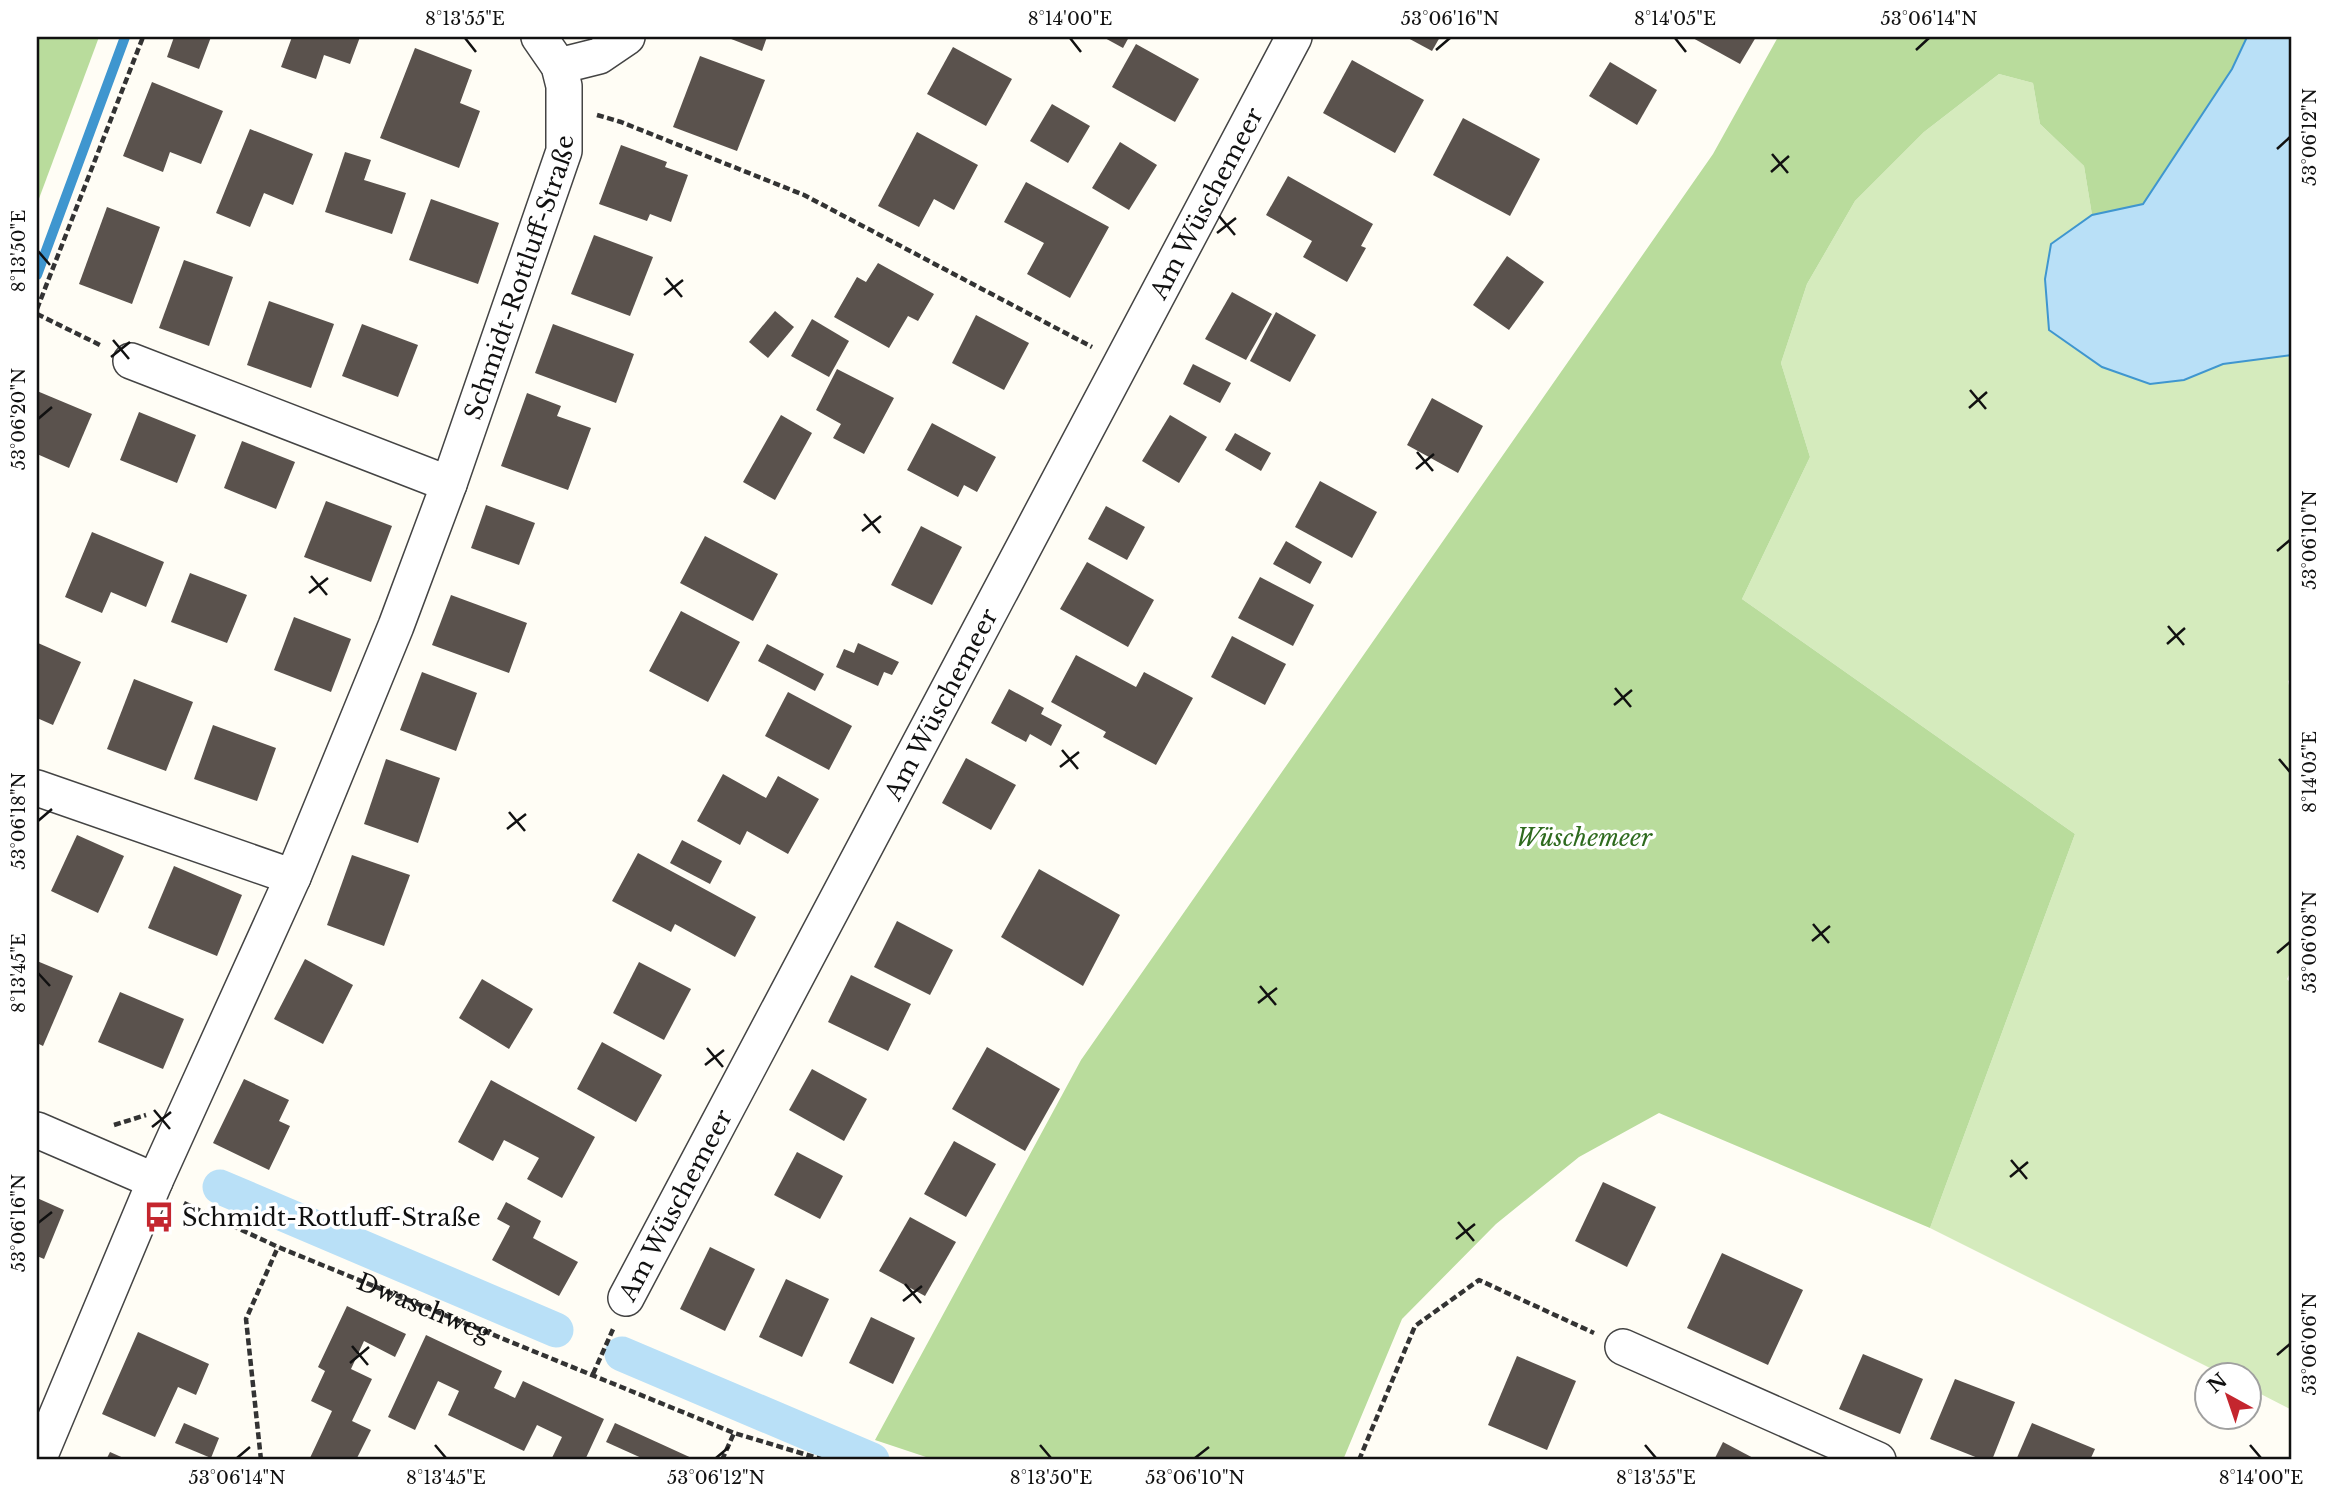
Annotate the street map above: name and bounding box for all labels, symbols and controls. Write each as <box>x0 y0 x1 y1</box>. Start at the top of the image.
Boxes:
text: 8°13'55"E <box>425 8 505 30</box>
text: 8°14'00"E <box>1028 8 1112 30</box>
text: 53°06'16"N <box>1401 8 1499 30</box>
text: 8°14'05"E <box>1634 8 1716 30</box>
text: 53°06'14"N <box>1881 8 1977 30</box>
text: 53°06'12"N <box>2299 88 2321 186</box>
street label: Am Wüschemeer <box>1143 102 1269 305</box>
street label: Schmidt-Rottluff-Straße <box>458 135 579 423</box>
text: 8°13'50"E <box>8 210 30 292</box>
text: 53°06'20"N <box>8 368 30 470</box>
text: 53°06'10"N <box>2299 490 2321 590</box>
street label: Am Wüschemeer <box>878 603 1003 806</box>
text: 8°14'05"E <box>2299 731 2321 813</box>
text: 53°06'18"N <box>8 772 30 870</box>
park label: Wüschemeer <box>1516 823 1653 852</box>
text: 53°06'08"N <box>2299 891 2321 993</box>
text: 8°13'45"E <box>8 933 30 1013</box>
street label: Am Wüschemeer <box>612 1104 738 1307</box>
text: 53°06'16"N <box>8 1174 30 1272</box>
bus stop icon: Schmidt-Rottluff-Straße <box>142 1200 176 1234</box>
place label: Schmidt-Rottluff-Straße <box>182 1203 481 1232</box>
street label: Dwaschweg <box>353 1266 497 1347</box>
text: 53°06'06"N <box>2299 1292 2321 1396</box>
north arrow <box>2192 1360 2262 1430</box>
text: N <box>2203 1369 2232 1398</box>
text: 53°06'14"N <box>189 1467 285 1489</box>
text: 8°13'45"E <box>406 1467 486 1489</box>
text: 53°06'12"N <box>667 1467 765 1489</box>
text: 8°13'50"E <box>1010 1467 1092 1489</box>
text: 53°06'10"N <box>1145 1467 1245 1489</box>
text: 8°13'55"E <box>1616 1467 1696 1489</box>
text: 8°14'00"E <box>2219 1467 2303 1489</box>

